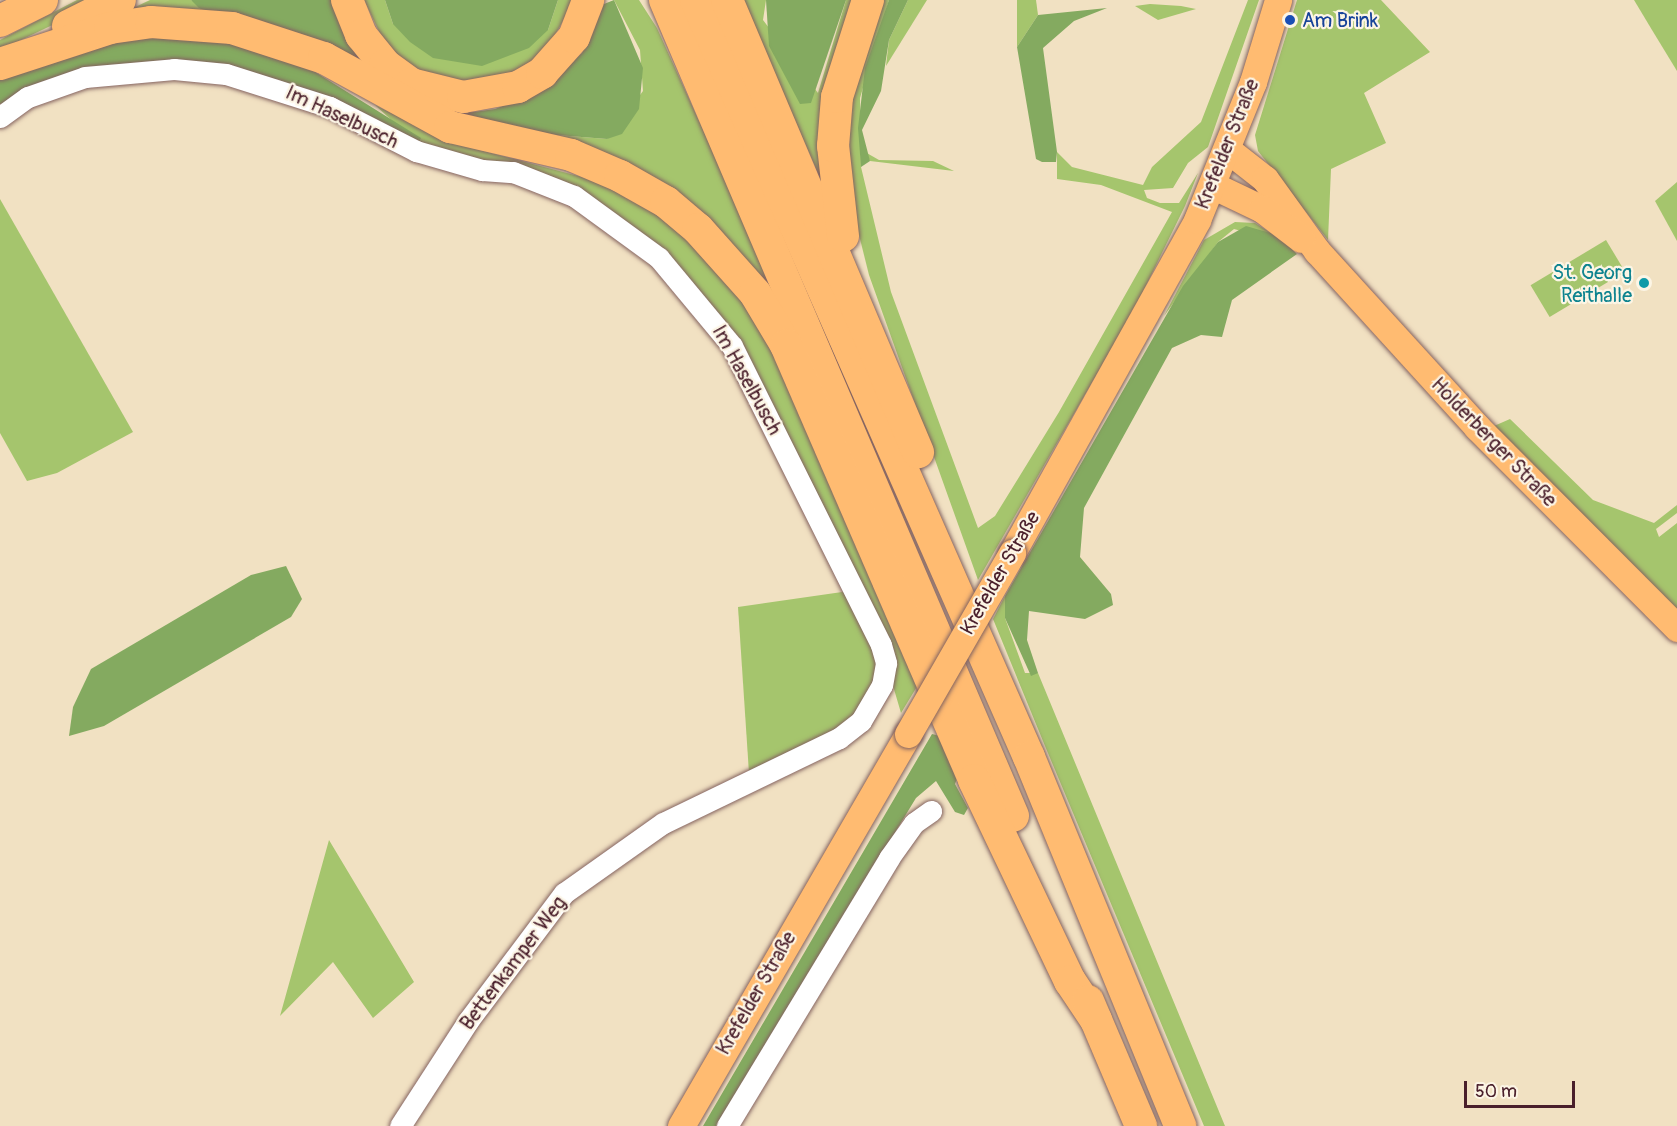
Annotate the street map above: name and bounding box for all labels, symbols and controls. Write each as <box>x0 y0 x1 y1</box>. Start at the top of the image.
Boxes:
place label: Am Brink <box>1302 8 1378 32</box>
marker: Am Brink <box>1283 13 1297 27</box>
street label: Krefelder Straße <box>1190 75 1264 213</box>
street label: Im Haselbusch <box>282 80 402 154</box>
place label: St. Georg Reithalle <box>1553 260 1632 307</box>
marker: St. Georg Reithalle <box>1637 276 1651 290</box>
street label: Im Haselbusch <box>707 321 787 439</box>
street label: Holderberger Straße <box>1426 372 1562 512</box>
street label: Krefelder Straße <box>955 507 1045 639</box>
street label: Bettenkamper Weg <box>455 891 571 1035</box>
street label: Krefelder Straße <box>711 927 801 1059</box>
scale bar <box>1467 1069 1578 1107</box>
text: 50 m <box>1475 1080 1517 1103</box>

